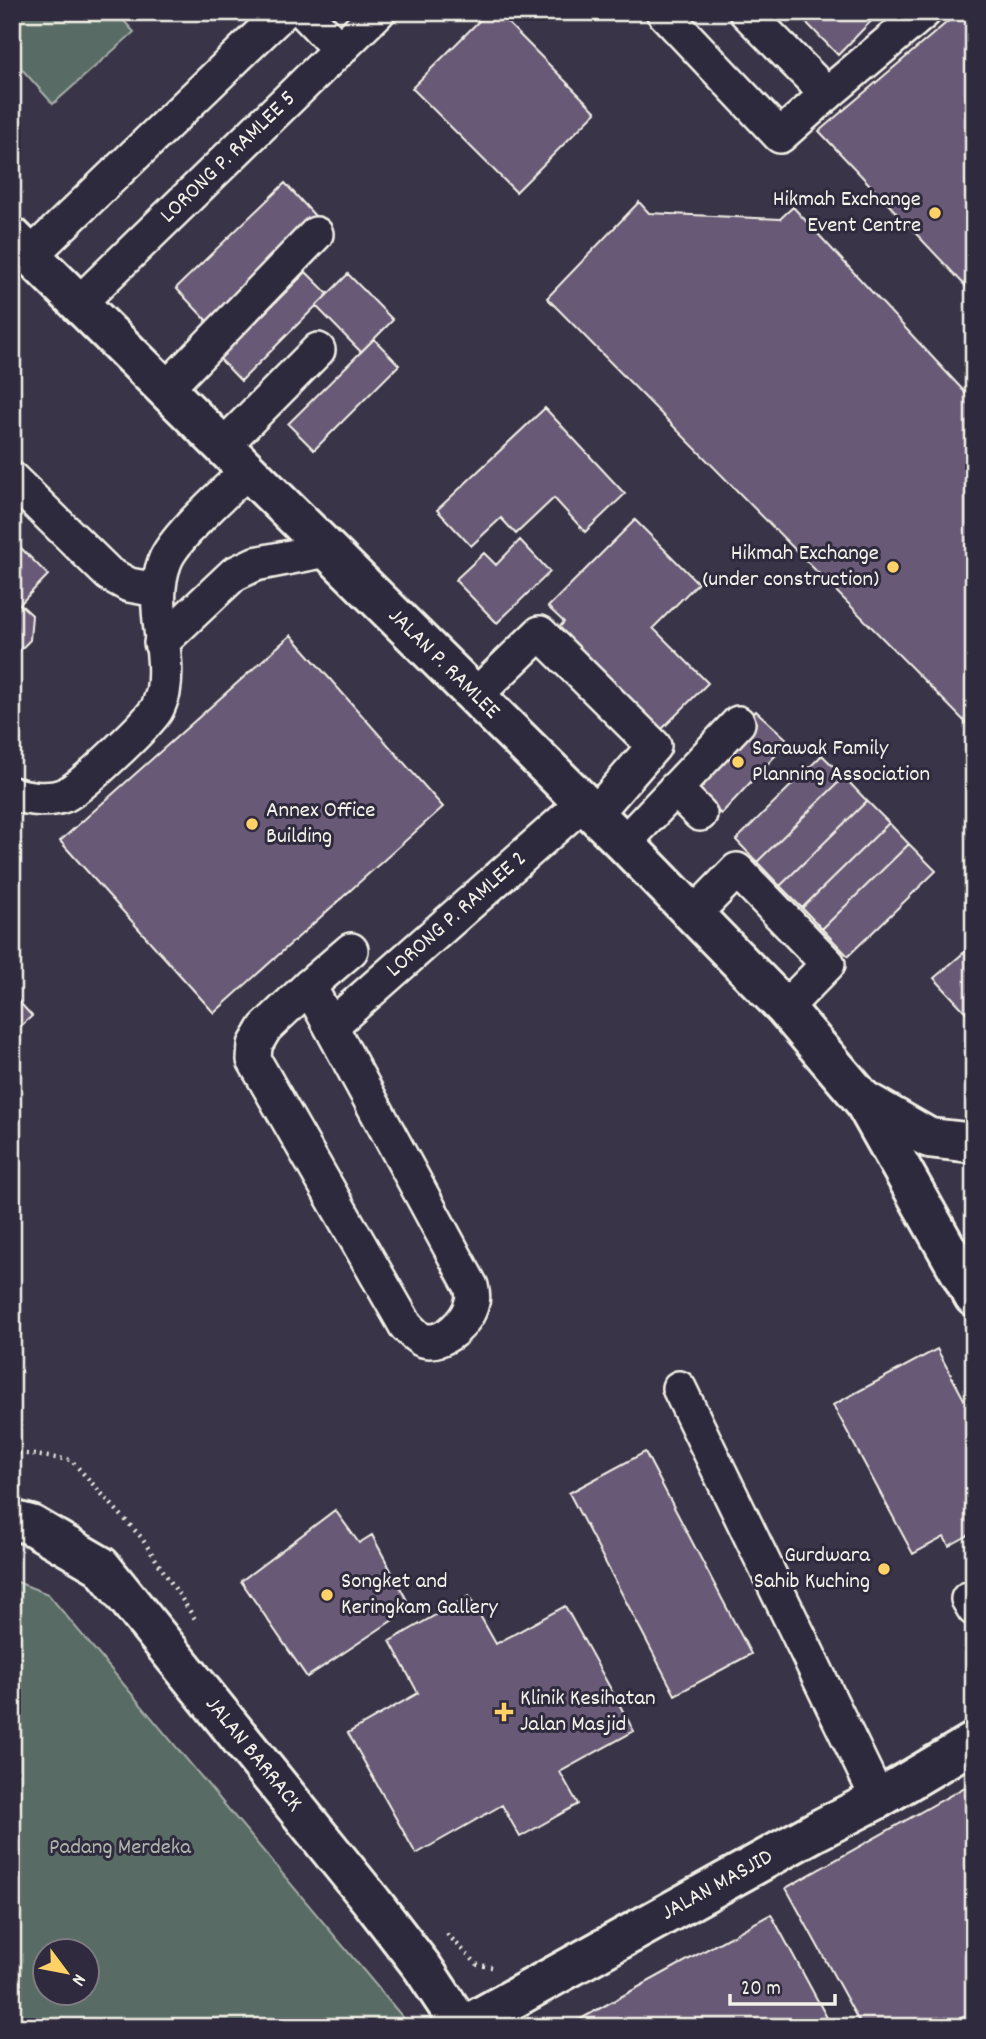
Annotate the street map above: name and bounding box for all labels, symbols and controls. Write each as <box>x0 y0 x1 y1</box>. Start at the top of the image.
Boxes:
street label: LORONG P. RAMLEE 5 <box>153 83 304 232</box>
place label: Hikmah Exchange Event Centre <box>773 184 921 243</box>
marker: Hikmah Exchange Event Centre <box>927 205 943 221</box>
place label: Hikmah Exchange (under construction) <box>703 538 879 597</box>
marker: Hikmah Exchange (under construction) <box>885 559 901 575</box>
street label: JALAN P. RAMLEE <box>380 601 507 728</box>
place label: Sarawak Family Planning Association <box>752 733 930 792</box>
marker: Sarawak Family Planning Association <box>730 754 746 770</box>
place label: Annex Office Building <box>266 795 375 854</box>
marker: Annex Office Building <box>244 816 260 832</box>
street label: LORONG P. RAMLEE 2 <box>379 843 534 986</box>
place label: Gurdwara Sahib Kuching <box>754 1540 871 1599</box>
marker: Gurdwara Sahib Kuching <box>876 1561 892 1577</box>
place label: Songket and Keringkam Gallery <box>341 1566 498 1625</box>
marker: Songket and Keringkam Gallery <box>319 1587 335 1603</box>
place label: Klinik Kesihatan Jalan Masjid <box>520 1683 656 1742</box>
street label: JALAN BARRACK <box>196 1690 310 1819</box>
marker: Klinik Kesihatan Jalan Masjid <box>494 1702 514 1722</box>
park label: Padang Merdeka <box>49 1832 192 1865</box>
street label: JALAN MASJID <box>656 1841 779 1930</box>
north arrow <box>32 1938 102 2008</box>
scale bar <box>730 1962 836 2006</box>
text: N <box>64 1968 91 1990</box>
text: 20 m <box>741 1975 781 2005</box>

